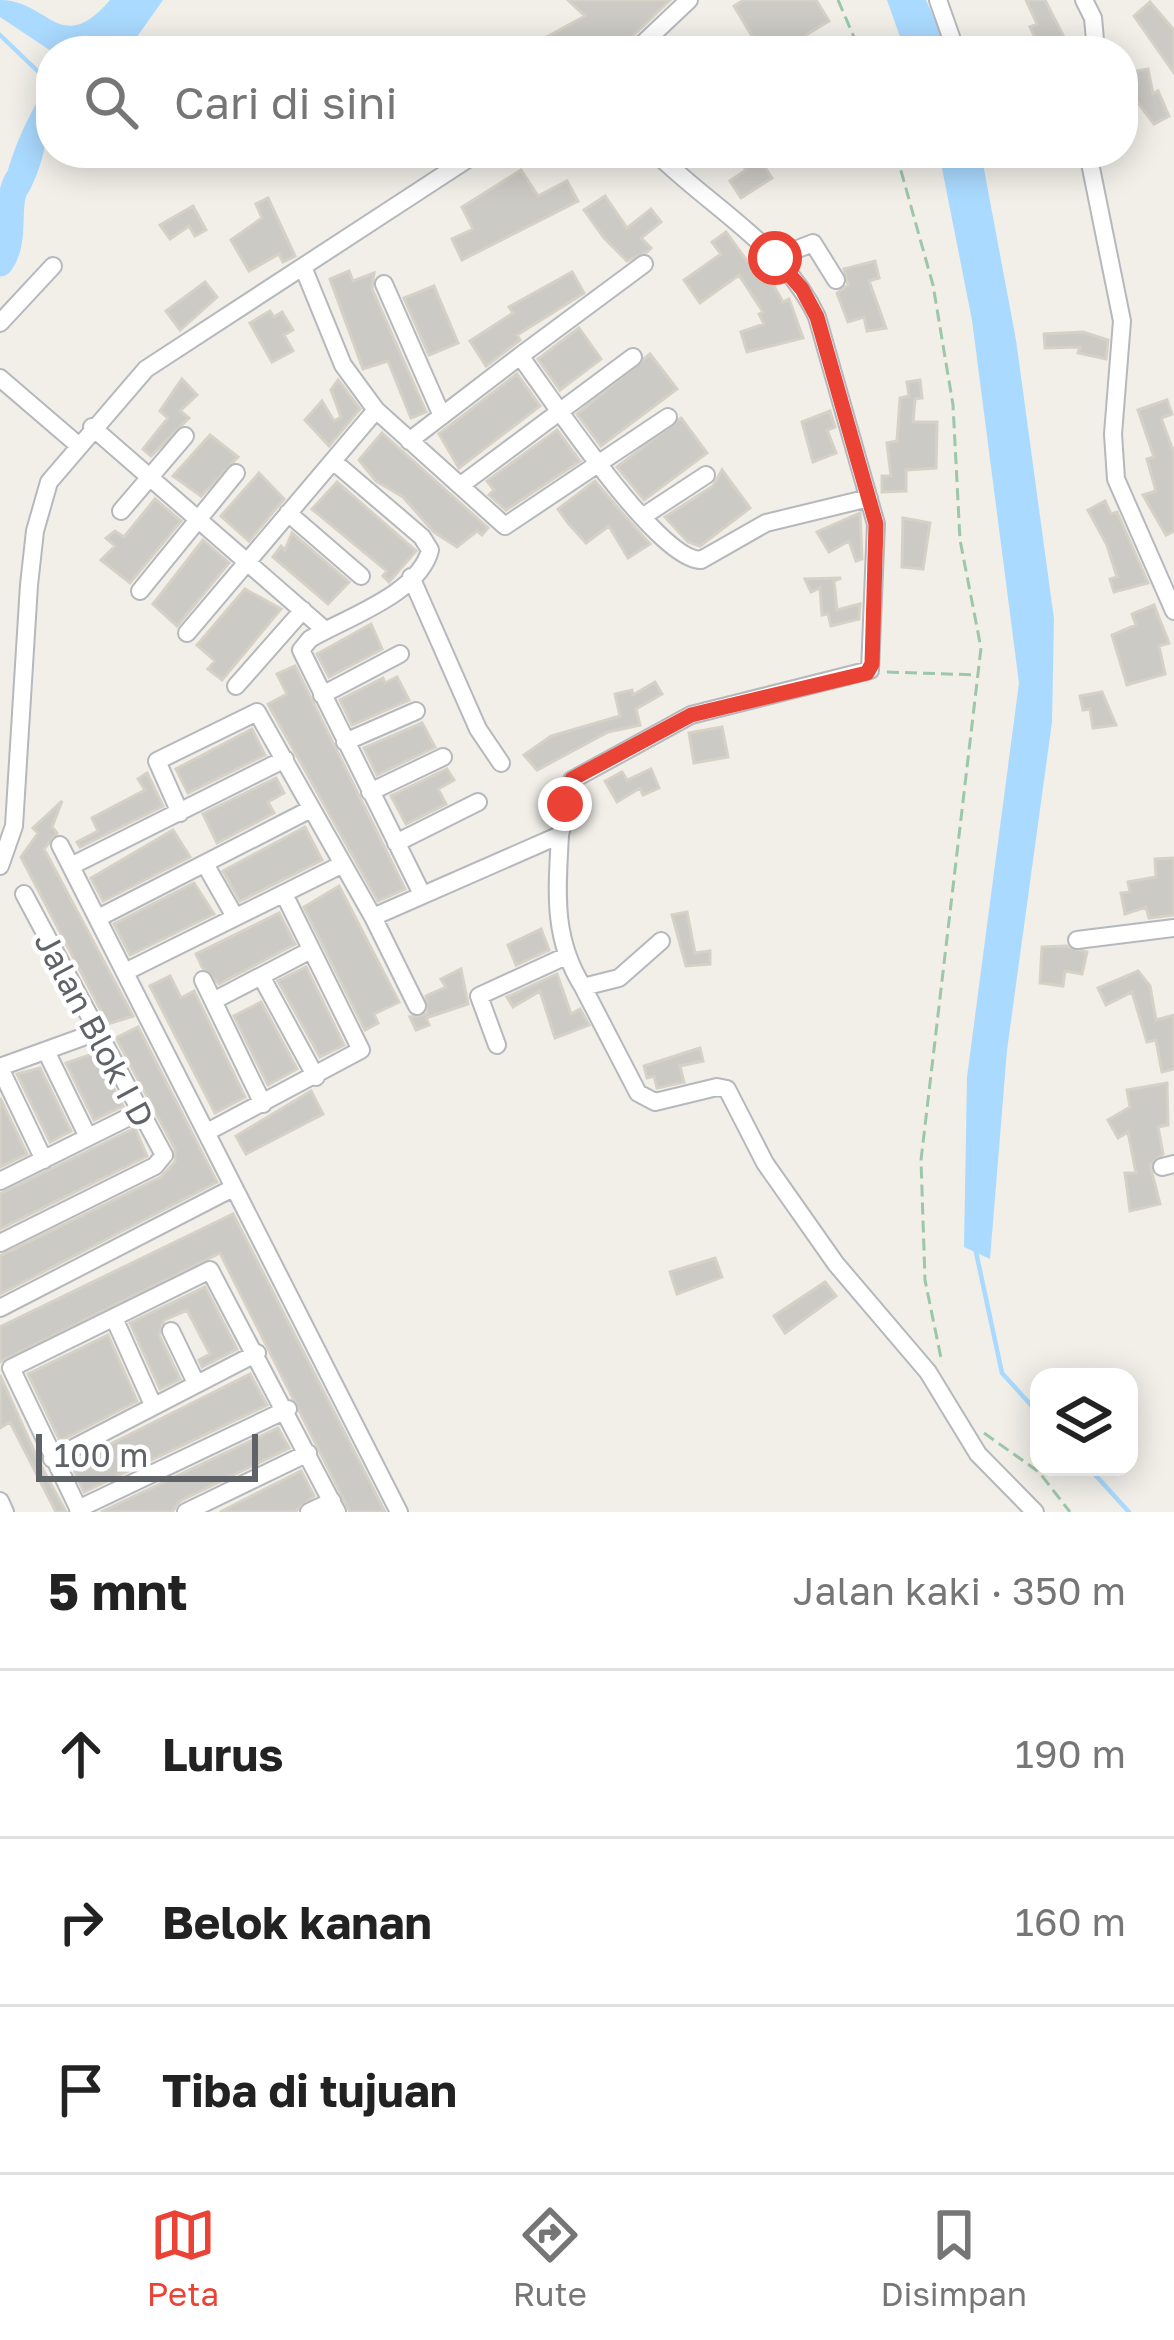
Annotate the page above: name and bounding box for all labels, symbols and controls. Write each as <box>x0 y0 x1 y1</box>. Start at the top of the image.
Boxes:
search box <box>36 36 1138 168</box>
icon: search <box>78 69 144 135</box>
text: Cari di sini <box>174 75 398 129</box>
route start <box>748 231 802 285</box>
route end <box>538 777 592 831</box>
street label: Jalan Blok I D <box>27 925 163 1133</box>
map controls <box>1030 1368 1138 1476</box>
button: layers <box>1030 1368 1138 1476</box>
scale bar <box>36 1428 258 1481</box>
text: 100 m <box>54 1435 148 1474</box>
text: 5 mnt <box>48 1560 188 1621</box>
text: Jalan kaki · 350 m <box>793 1567 1126 1614</box>
icon: ahead <box>48 1721 114 1787</box>
text: Lurus <box>162 1727 284 1781</box>
text: 190 m <box>1015 1730 1126 1777</box>
icon: right <box>48 1889 114 1955</box>
text: Belok kanan <box>162 1895 432 1949</box>
text: 160 m <box>1015 1898 1126 1945</box>
icon: arrive <box>48 2057 114 2123</box>
text: Tiba di tujuan <box>162 2063 457 2117</box>
tab: Peta <box>147 2202 219 2313</box>
tab: Rute <box>513 2202 587 2313</box>
tab: Disimpan <box>880 2202 1027 2313</box>

